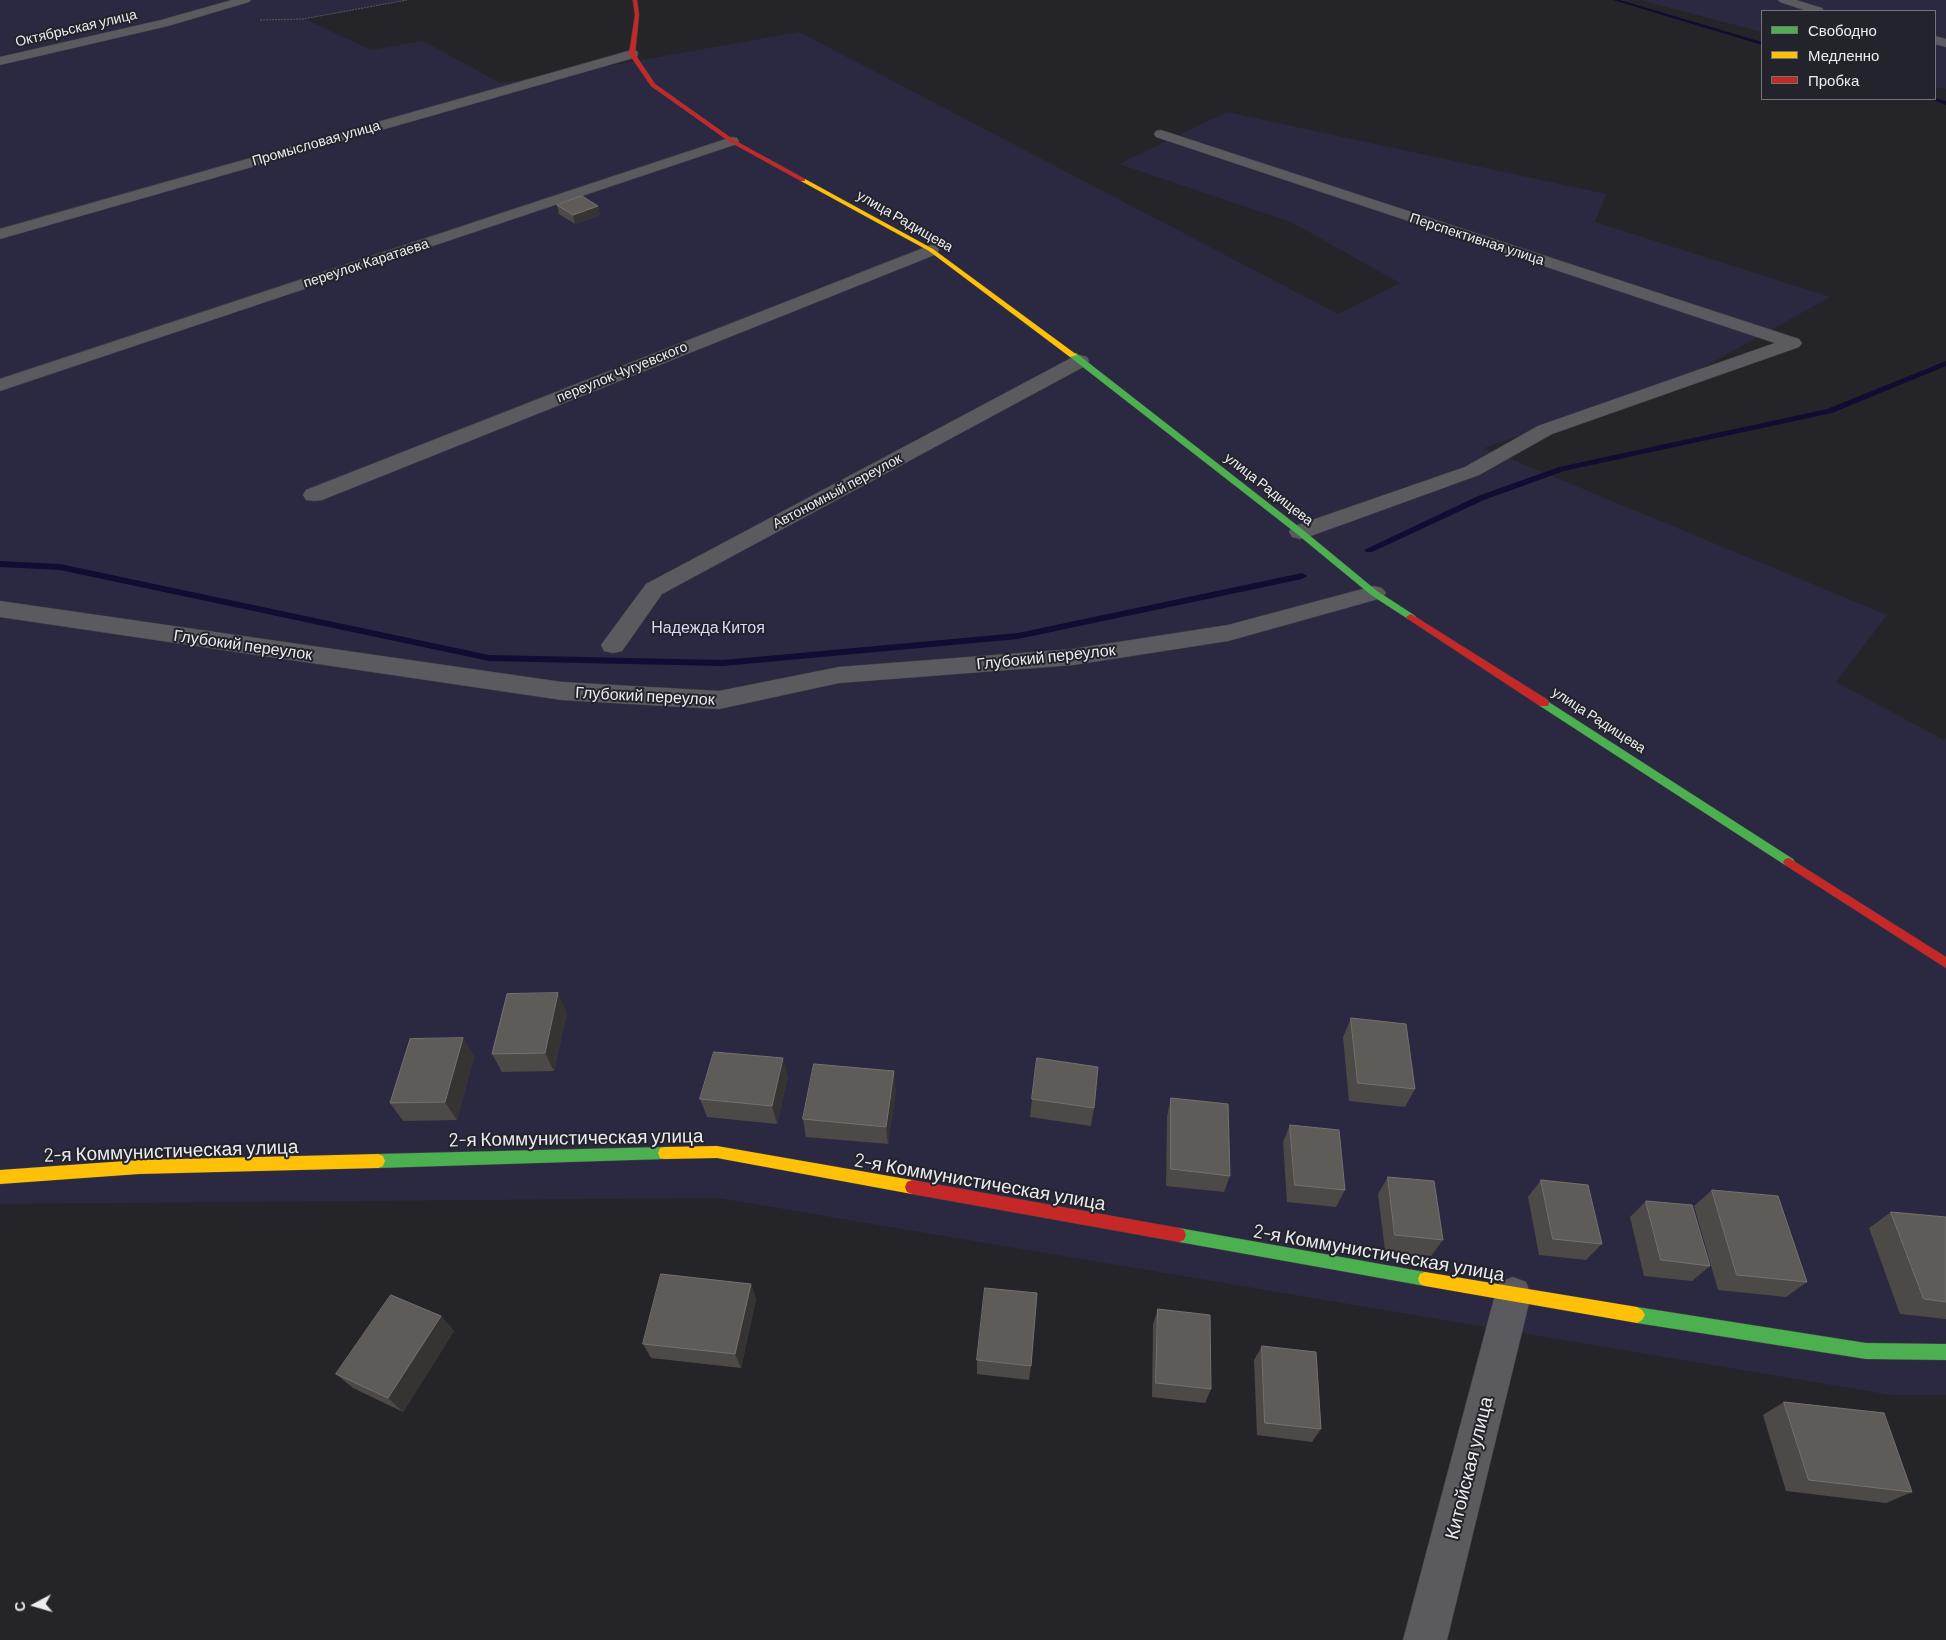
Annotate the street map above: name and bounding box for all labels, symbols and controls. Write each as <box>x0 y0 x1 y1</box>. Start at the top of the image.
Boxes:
street label: Октябрьская улица <box>14 6 138 50</box>
legend <box>1761 10 1936 100</box>
text: Свободно <box>1808 21 1877 39</box>
text: Медленно <box>1808 46 1879 64</box>
text: Пробка <box>1808 71 1859 89</box>
street label: Промысловая улица <box>250 117 382 169</box>
street label: улица Радищева <box>854 187 956 255</box>
street label: Перспективная улица <box>1408 209 1546 269</box>
street label: переулок Каратаева <box>301 235 431 291</box>
street label: переулок Чугуевского <box>554 338 690 406</box>
street label: улица Радищева <box>1221 449 1317 529</box>
street label: Автономный переулок <box>770 450 904 532</box>
park label: Надежда Китоя <box>651 618 765 638</box>
street label: Глубокий переулок <box>173 626 313 664</box>
street label: Глубокий переулок <box>976 640 1116 674</box>
street label: Глубокий переулок <box>575 683 715 709</box>
street label: улица Радищева <box>1549 684 1649 756</box>
street label: 2-я Коммунистическая улица <box>448 1124 704 1152</box>
street label: 2-я Коммунистическая улица <box>43 1135 299 1167</box>
street label: 2-я Коммунистическая улица <box>853 1149 1107 1215</box>
street label: 2-я Коммунистическая улица <box>1252 1220 1506 1286</box>
street label: Китойская улица <box>1440 1394 1498 1542</box>
north arrow <box>10 1580 60 1630</box>
text: С <box>11 1601 29 1613</box>

